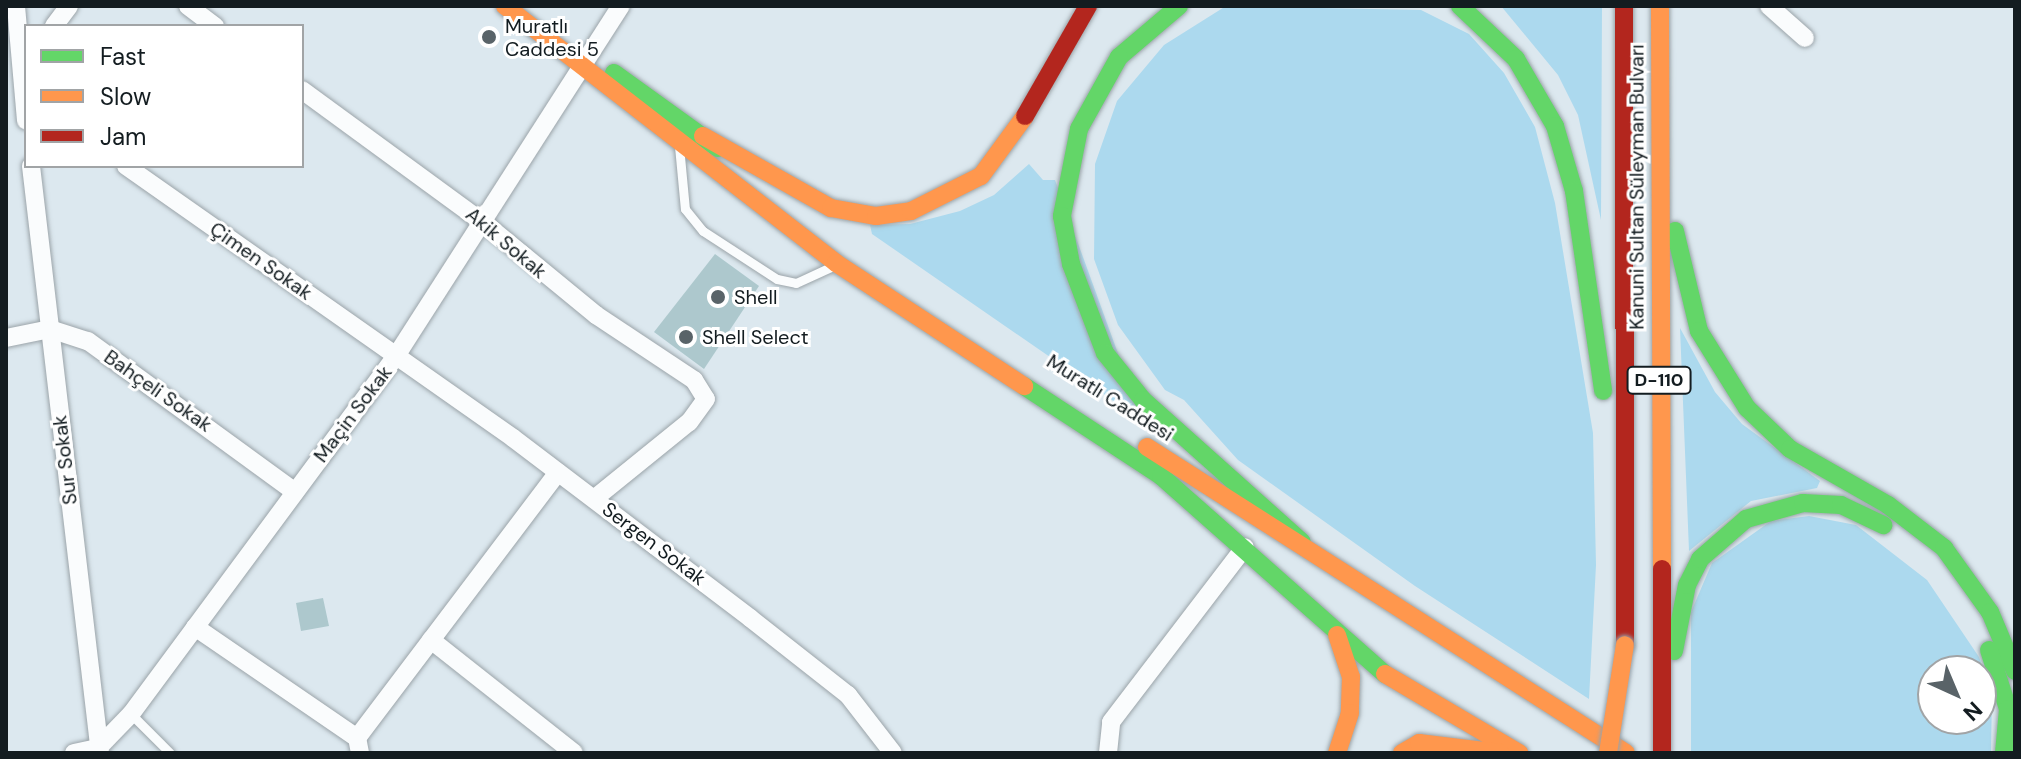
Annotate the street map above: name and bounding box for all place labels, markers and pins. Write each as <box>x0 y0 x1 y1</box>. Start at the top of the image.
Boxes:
place label: Muratlı Caddesi 5 <box>505 14 599 61</box>
marker: Muratlı Caddesi 5 <box>480 28 498 46</box>
place label: Shell <box>734 285 777 309</box>
marker: Shell <box>709 288 727 306</box>
place label: Shell Select <box>702 325 808 349</box>
marker: Shell Select <box>677 328 695 346</box>

